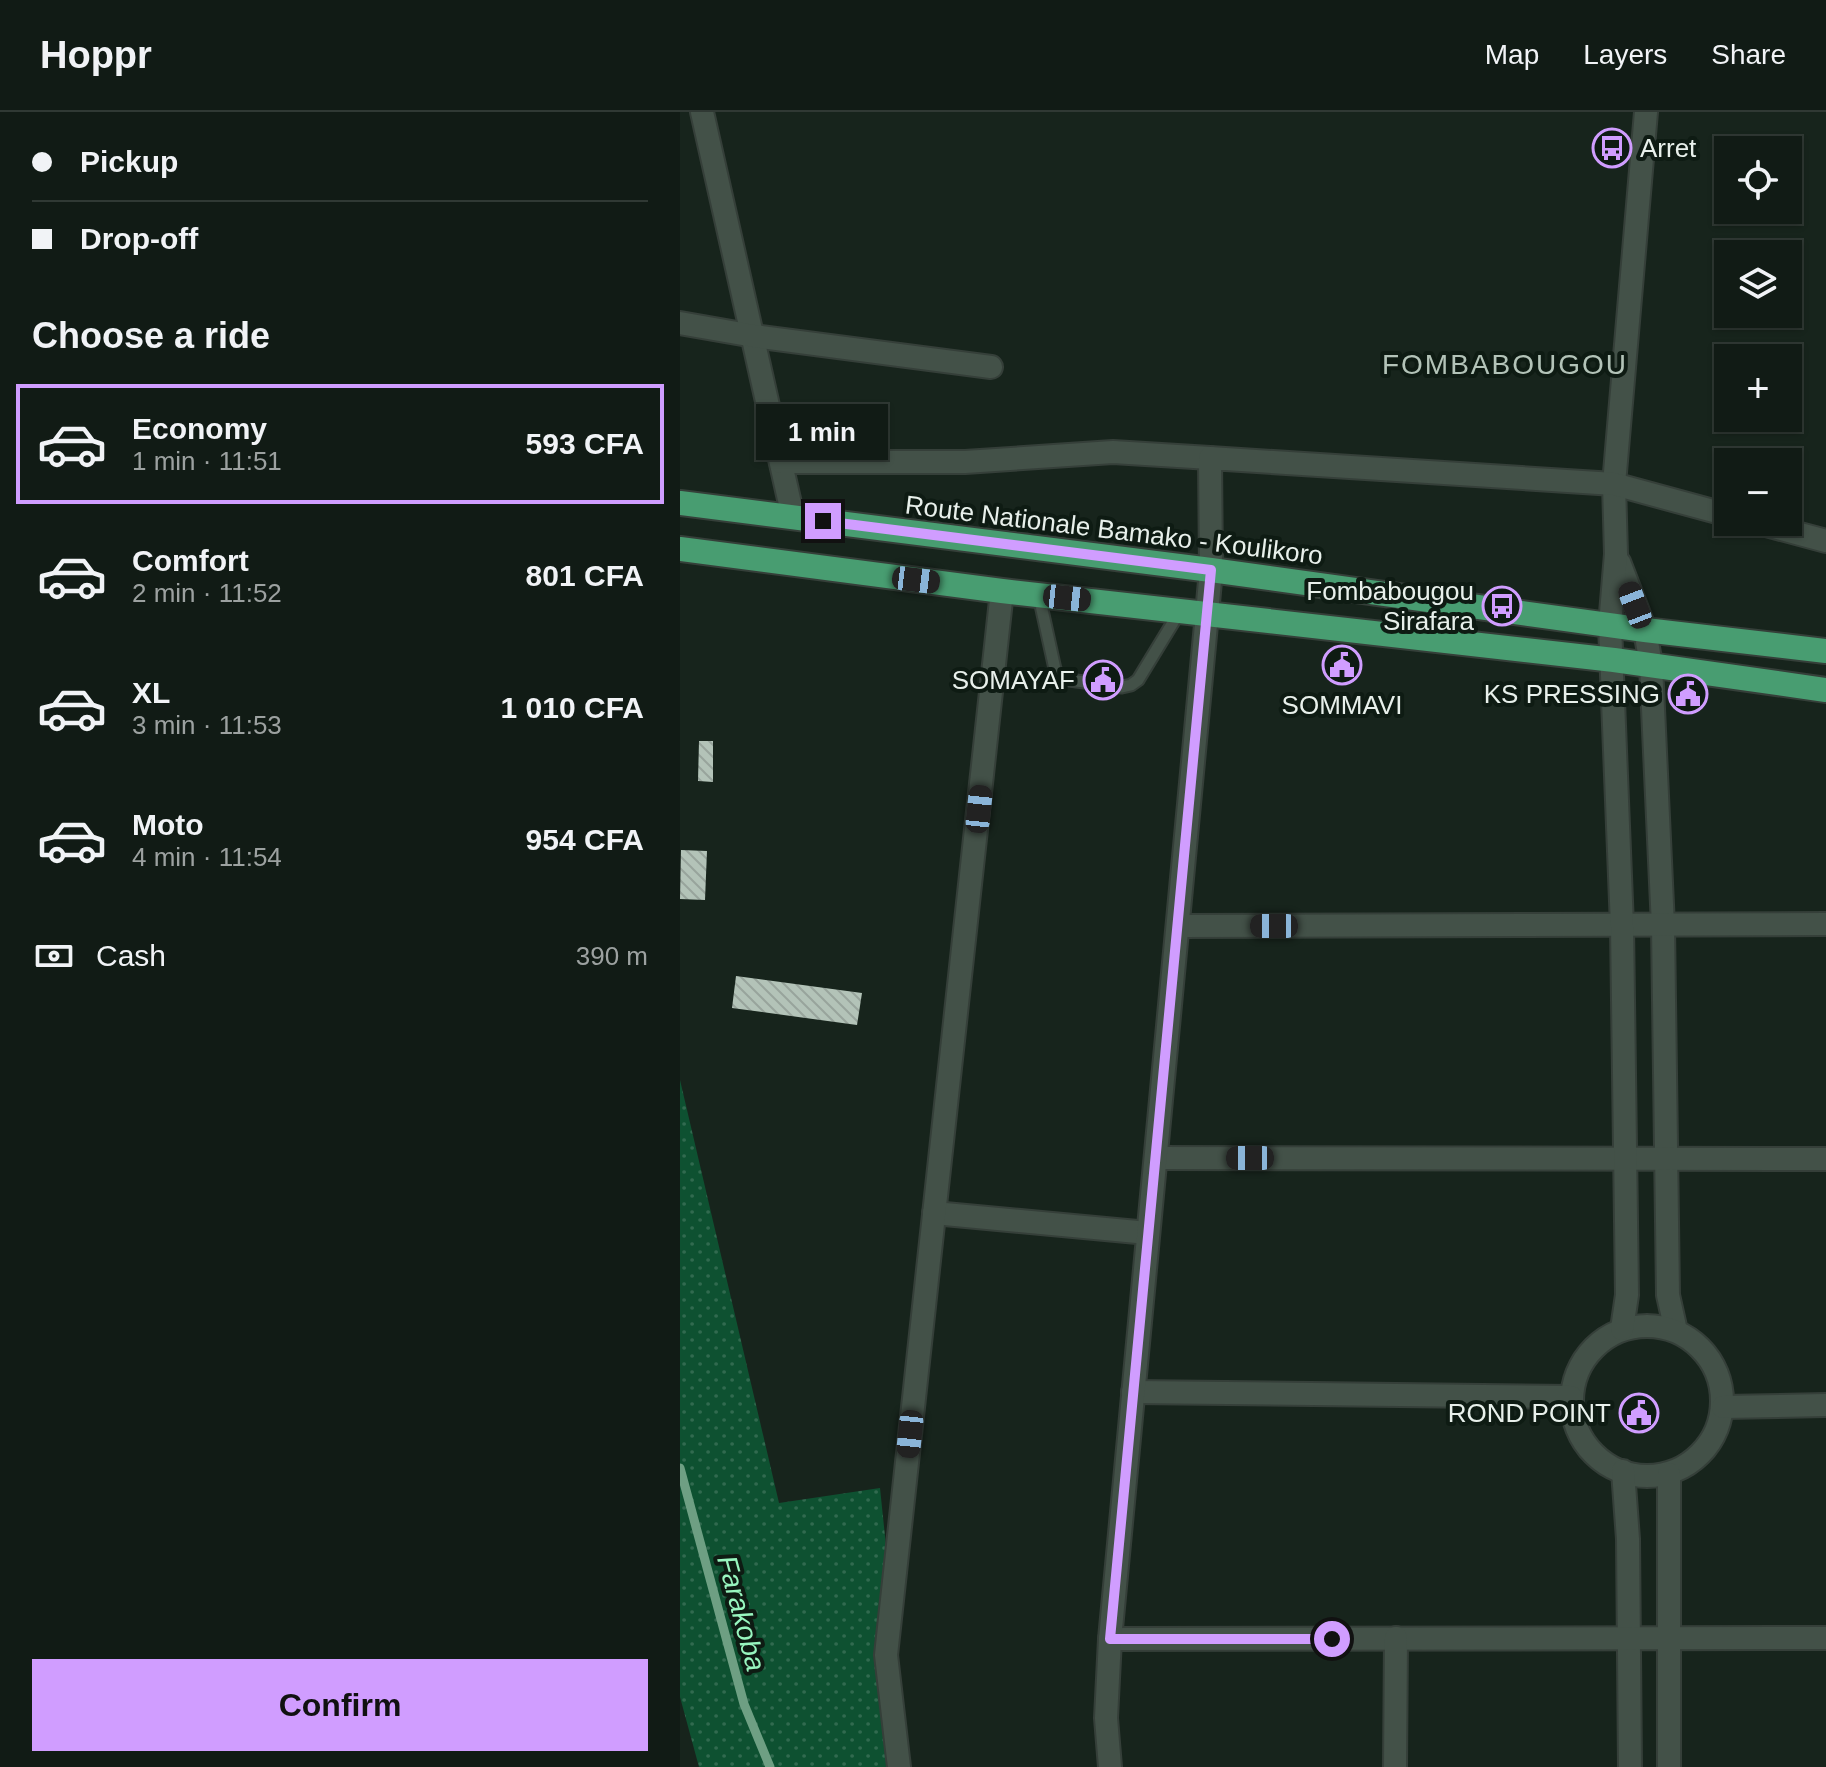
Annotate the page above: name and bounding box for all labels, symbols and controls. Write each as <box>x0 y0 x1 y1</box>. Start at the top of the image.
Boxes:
text: Hoppr <box>40 34 152 76</box>
text: Map <box>1485 39 1539 70</box>
text: Layers <box>1583 39 1667 70</box>
text: Share <box>1711 39 1786 70</box>
bus stop icon: Arret <box>1591 127 1633 169</box>
place label: Arret <box>1640 133 1697 163</box>
map controls <box>1714 136 1802 536</box>
button: locate <box>1714 136 1802 224</box>
text: Pickup <box>80 145 178 178</box>
text: Drop-off <box>80 222 198 255</box>
button: layers <box>1714 240 1802 328</box>
text: Choose a ride <box>32 315 270 356</box>
button: + <box>1714 344 1802 432</box>
district label: FOMBABOUGOU <box>1382 349 1628 380</box>
callout: 1 min <box>757 405 889 461</box>
icon: car <box>36 408 108 480</box>
text: Economy <box>132 412 267 445</box>
text: 1 min <box>788 417 856 447</box>
text: 593 CFA <box>526 427 644 460</box>
text: 1 min · 11:51 <box>132 446 282 476</box>
button: − <box>1714 448 1802 536</box>
street label: Route Nationale Bamako - Koulikoro <box>903 489 1325 571</box>
route end <box>805 503 841 539</box>
icon: car <box>36 540 108 612</box>
text: Comfort <box>132 544 249 577</box>
text: 801 CFA <box>526 559 644 592</box>
car <box>891 565 941 595</box>
place label: Fombabougou Sirafara <box>1306 576 1475 636</box>
text: 2 min · 11:52 <box>132 578 282 608</box>
car <box>1615 578 1655 632</box>
car <box>1042 584 1092 612</box>
bus stop icon: Fombabougou Sirafara <box>1481 585 1523 627</box>
public building icon: SOMMAVI <box>1321 644 1363 686</box>
public building icon: SOMAYAF <box>1082 659 1124 701</box>
place label: SOMAYAF <box>952 665 1075 695</box>
icon: car <box>36 672 108 744</box>
public building icon: KS PRESSING <box>1667 673 1709 715</box>
text: XL <box>132 676 170 709</box>
place label: KS PRESSING <box>1484 679 1660 709</box>
place label: SOMMAVI <box>1282 690 1402 720</box>
text: 1 010 CFA <box>501 691 644 724</box>
text: 3 min · 11:53 <box>132 710 282 740</box>
car <box>965 784 993 834</box>
icon: car <box>36 804 108 876</box>
text: Moto <box>132 808 204 841</box>
text: 954 CFA <box>526 823 644 856</box>
text: 4 min · 11:54 <box>132 842 282 872</box>
car <box>1250 914 1298 938</box>
icon: cash <box>32 934 76 978</box>
text: Cash <box>96 939 166 972</box>
text: 390 m <box>576 941 648 971</box>
car <box>1226 1146 1274 1170</box>
public building icon: ROND POINT <box>1618 1392 1660 1434</box>
place label: ROND POINT <box>1448 1398 1611 1428</box>
car <box>896 1409 924 1459</box>
water label: Farakoba <box>711 1552 772 1674</box>
route start <box>1314 1621 1350 1657</box>
button: Confirm <box>32 1659 648 1751</box>

